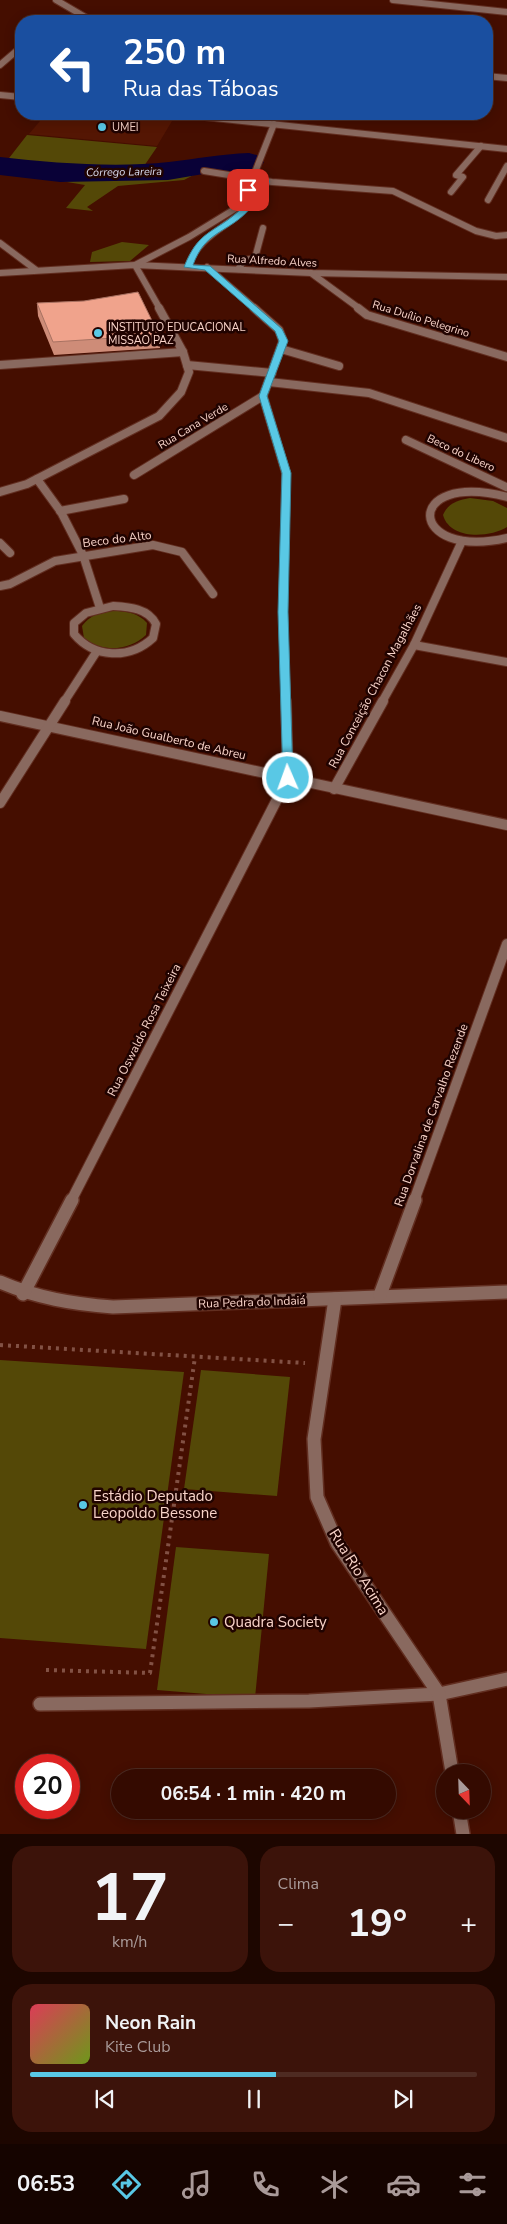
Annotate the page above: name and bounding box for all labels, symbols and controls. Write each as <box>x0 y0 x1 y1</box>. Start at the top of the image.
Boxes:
text: 250 m <box>123 29 226 76</box>
icon: left <box>40 35 105 100</box>
text: Rua das Táboas <box>123 74 279 104</box>
place label: UMEI <box>112 120 139 135</box>
marker: UMEI <box>96 121 108 133</box>
water label: Córrego Lareira <box>86 164 162 180</box>
pin <box>227 169 269 211</box>
icon: arrive <box>234 176 262 204</box>
street label: Rua Alfredo Alves <box>227 251 317 271</box>
street label: Rua Duílio Pelegrino <box>371 297 471 341</box>
place label: INSTITUTO EDUCACIONAL MISSAO PAZ <box>108 320 246 348</box>
marker: INSTITUTO EDUCACIONAL MISSAO PAZ <box>92 327 104 339</box>
street label: Rua Cana Verde <box>155 399 231 453</box>
street label: Beco do Libero <box>425 431 497 475</box>
street label: Beco do Alto <box>82 527 153 551</box>
street label: Rua Conceição Chacon Magalhães <box>325 601 425 771</box>
street label: Rua João Gualberto de Abreu <box>90 712 248 764</box>
position arrow <box>261 751 313 803</box>
street label: Rua Oswaldo Rosa Teixeira <box>104 961 184 1099</box>
street label: Rua Dorvalina de Carvalho Rezende <box>390 1021 472 1209</box>
street label: Rua Pedra do Indaiá <box>198 1292 306 1312</box>
place label: Estádio Deputado Leopoldo Bessone <box>93 1486 217 1523</box>
marker: Estádio Deputado Leopoldo Bessone <box>77 1499 89 1511</box>
street label: Rua Rio Acima <box>325 1525 393 1619</box>
place label: Quadra Society <box>224 1612 327 1632</box>
marker: Quadra Society <box>208 1616 220 1628</box>
speed limit sign: 20 <box>15 1754 80 1819</box>
north arrow <box>436 1764 491 1819</box>
map controls <box>436 1764 491 1819</box>
text: 06:54 · 1 min · 420 m <box>161 1781 346 1807</box>
text: 17 <box>91 1854 169 1943</box>
text: Clima <box>278 1873 319 1895</box>
text: 19° <box>347 1898 407 1949</box>
text: − <box>278 1905 294 1943</box>
text: + <box>460 1905 477 1943</box>
text: km/h <box>112 1931 147 1953</box>
text: Neon Rain <box>105 2010 196 2036</box>
text: Kite Club <box>105 2036 171 2058</box>
icon: previous <box>91 2085 119 2113</box>
icon: pause <box>240 2085 268 2113</box>
icon: next <box>389 2085 417 2113</box>
icon: directions <box>109 2167 144 2202</box>
icon: music <box>179 2167 214 2202</box>
icon: phone <box>248 2167 283 2202</box>
icon: climate <box>317 2167 352 2202</box>
icon: car <box>386 2167 421 2202</box>
icon: filters <box>455 2167 490 2202</box>
text: 06:53 <box>17 2169 75 2199</box>

